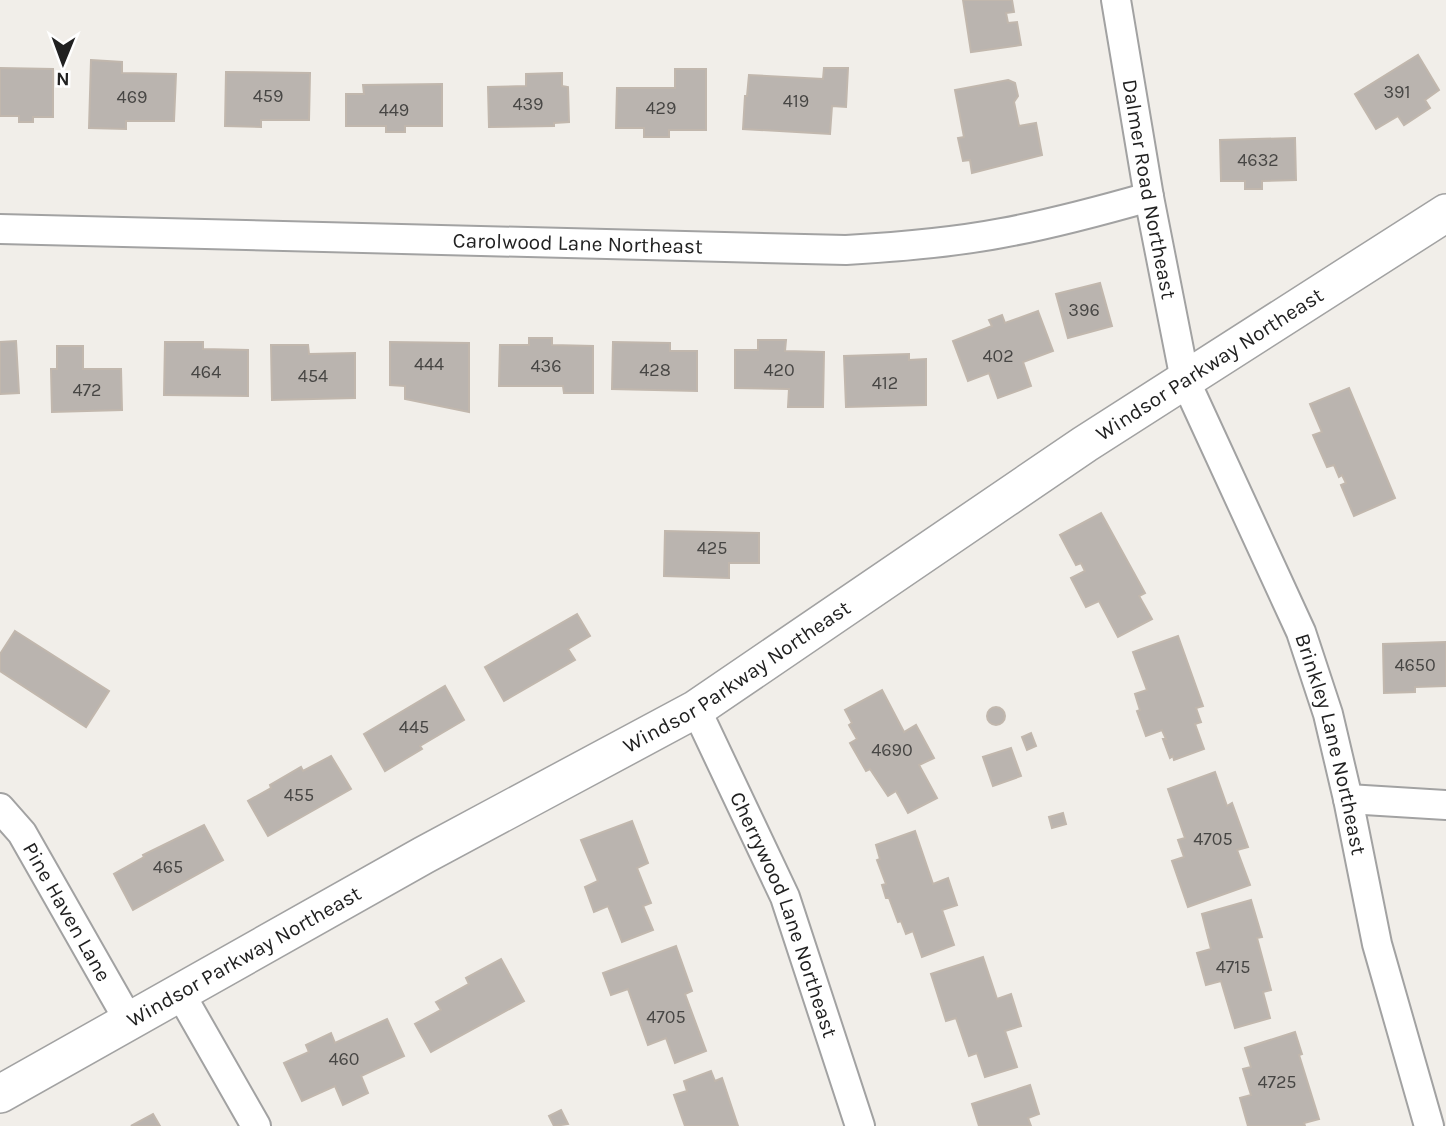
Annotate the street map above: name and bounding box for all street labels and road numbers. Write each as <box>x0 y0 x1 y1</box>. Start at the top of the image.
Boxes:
street label: Dalmer Road Northeast <box>1117 77 1181 301</box>
street label: Carolwood Lane Northeast <box>452 228 703 258</box>
street label: Windsor Parkway Northeast <box>1092 283 1328 446</box>
street label: Windsor Parkway Northeast <box>619 595 855 758</box>
street label: Brinkley Lane Northeast <box>1290 630 1371 857</box>
street label: Cherrywood Lane Northeast <box>725 788 842 1041</box>
street label: Pine Haven Lane <box>18 838 116 986</box>
street label: Windsor Parkway Northeast <box>123 881 365 1032</box>

